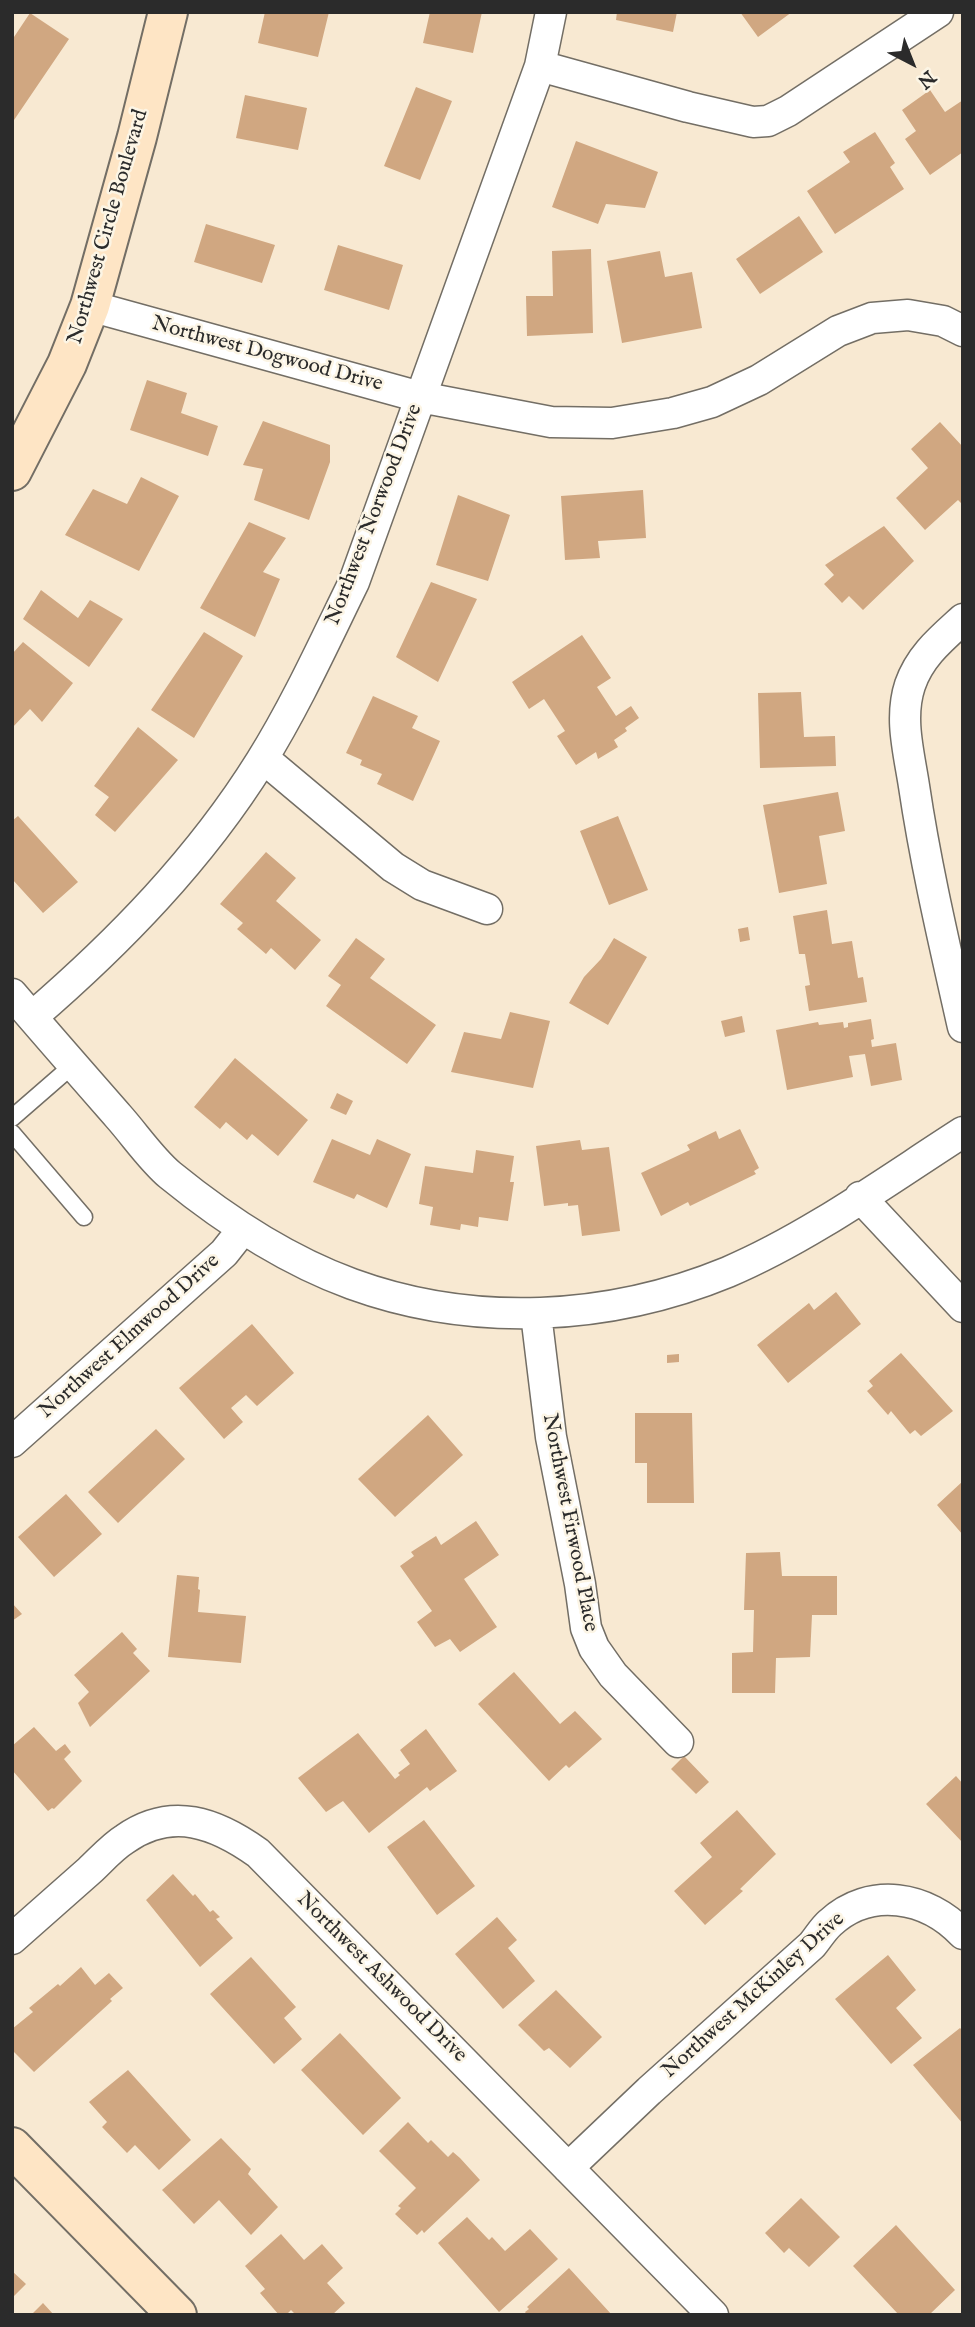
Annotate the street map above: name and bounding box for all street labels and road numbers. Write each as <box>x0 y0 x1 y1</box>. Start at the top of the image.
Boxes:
street label: Northwest Circle Boulevard <box>63 107 155 347</box>
street label: Northwest Dogwood Drive <box>149 312 385 398</box>
street label: Northwest Norwood Drive <box>321 401 429 629</box>
street label: Northwest Elmwood Drive <box>34 1249 226 1425</box>
street label: Northwest Firwood Place <box>536 1412 602 1634</box>
street label: Northwest Ashwood Drive <box>291 1888 471 2068</box>
street label: Northwest McKinley Drive <box>658 1907 850 2085</box>

